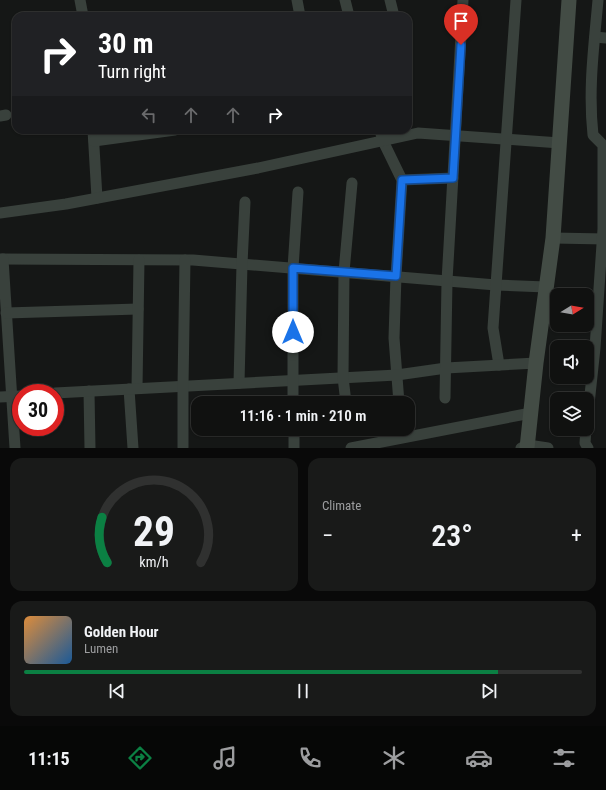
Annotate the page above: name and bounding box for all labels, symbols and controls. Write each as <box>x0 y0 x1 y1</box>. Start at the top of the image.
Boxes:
pin <box>444 4 478 45</box>
icon: arrive <box>450 10 472 32</box>
text: 30 m <box>98 27 154 60</box>
icon: right <box>32 28 84 80</box>
text: Turn right <box>98 61 166 82</box>
icon: left <box>138 104 160 126</box>
icon: ahead <box>180 104 202 126</box>
icon: ahead <box>222 104 244 126</box>
icon: right <box>264 104 286 126</box>
north arrow <box>550 288 594 332</box>
map controls <box>550 288 594 436</box>
position arrow <box>272 311 314 353</box>
button: sound <box>550 340 594 384</box>
speed limit sign: 30 <box>12 384 64 436</box>
button: layers <box>550 392 594 436</box>
text: 11:16 · 1 min · 210 m <box>240 407 366 425</box>
text: Climate <box>322 498 361 513</box>
text: 29 <box>133 506 175 555</box>
text: 23° <box>431 518 473 553</box>
text: − <box>322 523 333 548</box>
text: + <box>571 523 582 548</box>
text: km/h <box>139 553 169 569</box>
text: Golden Hour <box>84 623 159 641</box>
text: Lumen <box>84 641 118 656</box>
icon: previous <box>106 680 128 702</box>
icon: pause <box>292 680 314 702</box>
icon: next <box>478 680 500 702</box>
icon: directions <box>126 744 154 772</box>
icon: music <box>211 744 239 772</box>
icon: phone <box>296 744 324 772</box>
icon: climate <box>380 744 408 772</box>
icon: car <box>465 744 493 772</box>
icon: filters <box>550 744 578 772</box>
text: 11:15 <box>28 748 70 769</box>

